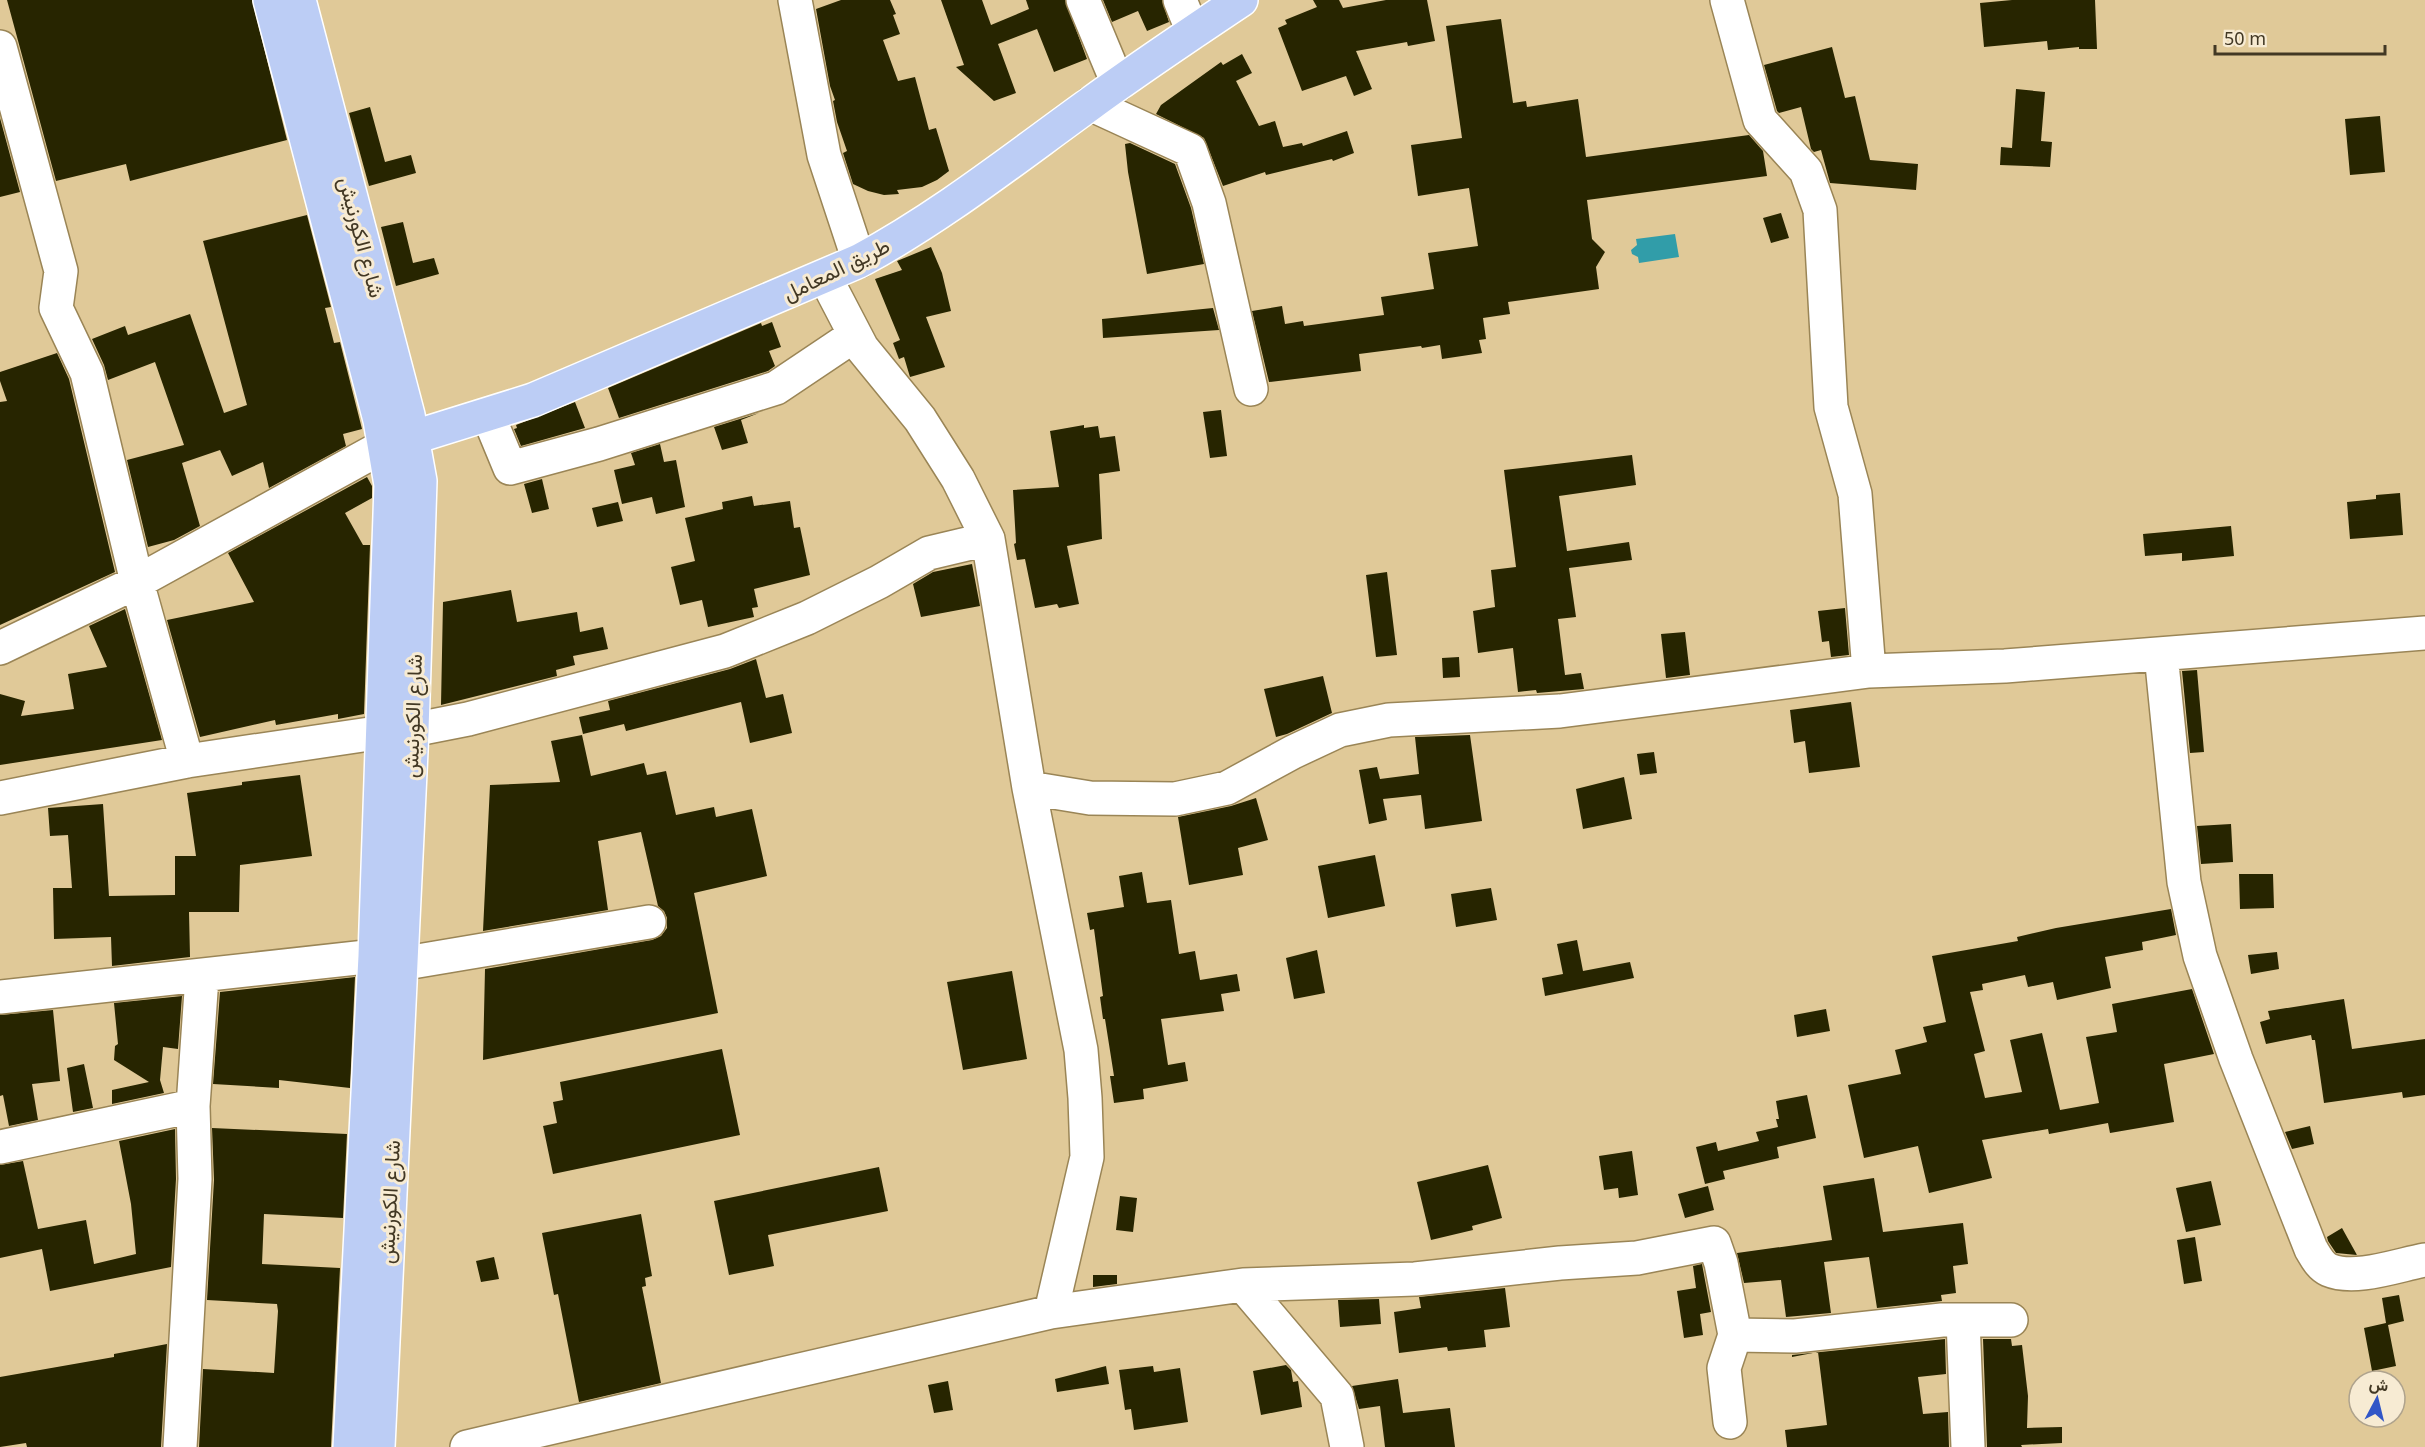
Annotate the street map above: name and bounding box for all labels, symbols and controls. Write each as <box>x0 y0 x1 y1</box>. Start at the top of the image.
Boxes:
scale bar <box>2215 18 2384 56</box>
text: 50 m <box>2224 26 2266 50</box>
street label: شارع الكورنيش <box>331 173 392 301</box>
street label: طريق المعامل <box>778 231 894 307</box>
street label: شارع الكورنيش <box>396 654 429 779</box>
street label: شارع الكورنيش <box>372 1139 407 1265</box>
north arrow <box>2347 1369 2407 1429</box>
text: ش <box>2368 1372 2390 1396</box>

